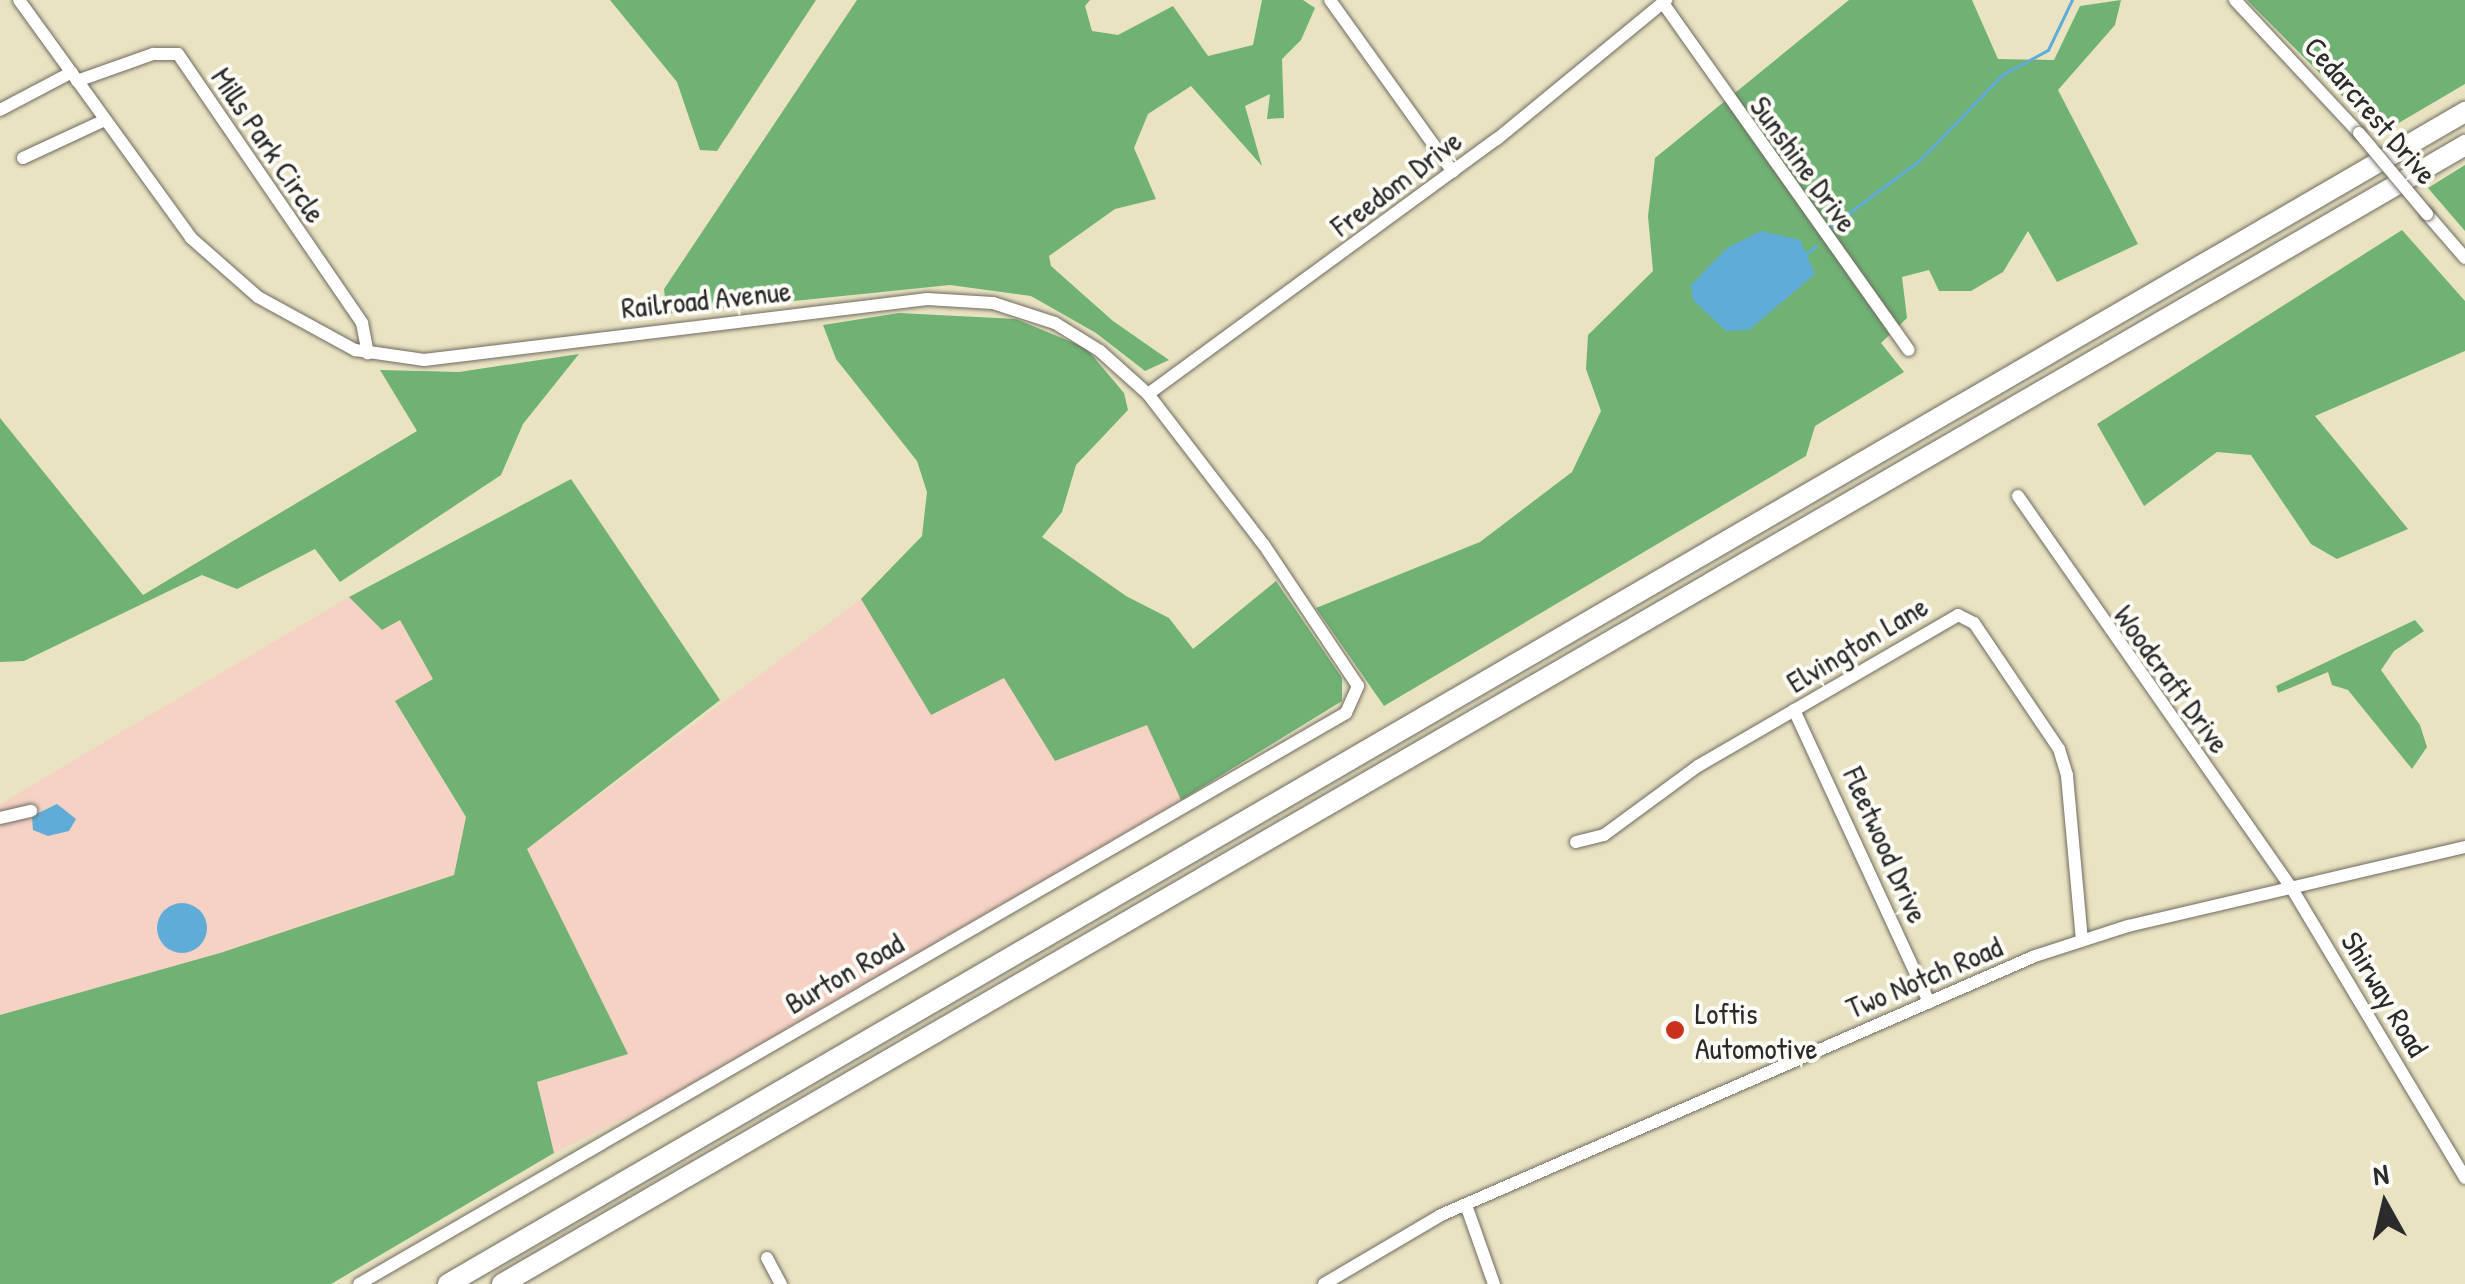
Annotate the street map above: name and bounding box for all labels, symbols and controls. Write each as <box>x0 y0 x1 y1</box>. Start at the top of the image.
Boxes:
street label: Cedarcrest Drive <box>2297 29 2445 191</box>
street label: Mills Park Circle <box>204 61 334 229</box>
street label: Sunshine Drive <box>1743 89 1865 239</box>
street label: Freedom Drive <box>1324 122 1468 244</box>
street label: Railroad Avenue <box>620 272 792 326</box>
street label: Elvington Lane <box>1780 588 1934 700</box>
street label: Woodcraft Drive <box>2106 598 2238 760</box>
street label: Fleetwood Drive <box>1836 762 1936 928</box>
street label: Burton Road <box>778 925 910 1021</box>
street label: Shirway Road <box>2334 925 2436 1063</box>
street label: Two Notch Road <box>1841 928 2007 1026</box>
place label: Loftis Automotive <box>1695 995 1818 1066</box>
marker: Loftis Automotive <box>1664 1019 1686 1041</box>
north arrow <box>2335 1154 2435 1254</box>
text: N <box>2371 1154 2391 1194</box>

